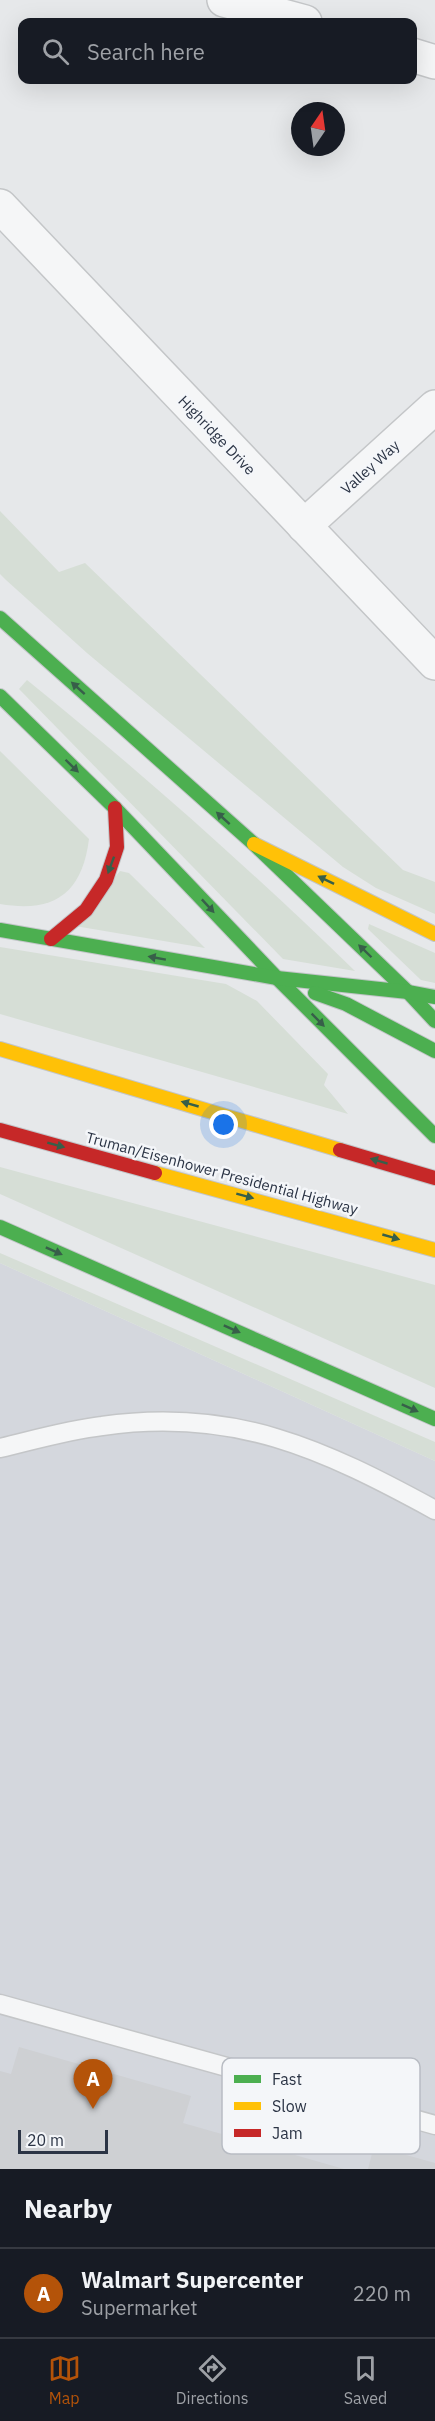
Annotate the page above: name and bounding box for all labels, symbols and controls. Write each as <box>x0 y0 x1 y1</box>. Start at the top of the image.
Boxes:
search box <box>18 18 417 84</box>
icon: search <box>39 35 72 68</box>
text: Search here <box>87 37 205 66</box>
north arrow <box>291 102 345 156</box>
street label: Highridge Drive <box>174 391 260 479</box>
street label: Valley Way <box>337 435 404 498</box>
one-way arrow <box>71 682 86 695</box>
one-way arrow <box>65 759 80 773</box>
one-way arrow <box>216 811 231 825</box>
one-way arrow <box>105 856 115 874</box>
one-way arrow <box>318 875 335 885</box>
one-way arrow <box>201 898 215 913</box>
one-way arrow <box>358 944 373 958</box>
one-way arrow <box>147 953 166 962</box>
one-way arrow <box>311 1012 325 1027</box>
one-way arrow <box>181 1099 199 1108</box>
your location <box>209 1110 238 1139</box>
street label: Truman/Eisenhower Presidential Highway <box>84 1127 361 1219</box>
one-way arrow <box>48 1141 66 1150</box>
one-way arrow <box>370 1156 388 1165</box>
one-way arrow <box>236 1192 254 1201</box>
one-way arrow <box>382 1233 400 1242</box>
one-way arrow <box>45 1246 62 1255</box>
one-way arrow <box>223 1325 241 1335</box>
one-way arrow <box>402 1403 420 1413</box>
legend <box>222 2058 420 2154</box>
pin: A <box>74 2060 112 2109</box>
text: Fast <box>272 2069 302 2089</box>
text: Slow <box>272 2096 307 2116</box>
text: Jam <box>272 2123 303 2143</box>
scale bar <box>18 2127 108 2154</box>
text: 20 m <box>27 2130 64 2150</box>
text: Nearby <box>24 2191 112 2225</box>
text: Walmart Supercenter <box>81 2265 303 2294</box>
text: A <box>37 2280 50 2307</box>
text: 220 m <box>353 2280 411 2307</box>
text: Supermarket <box>81 2294 198 2321</box>
tab: Map <box>48 2352 81 2408</box>
tab: Directions <box>176 2352 249 2408</box>
tab: Saved <box>344 2352 387 2408</box>

